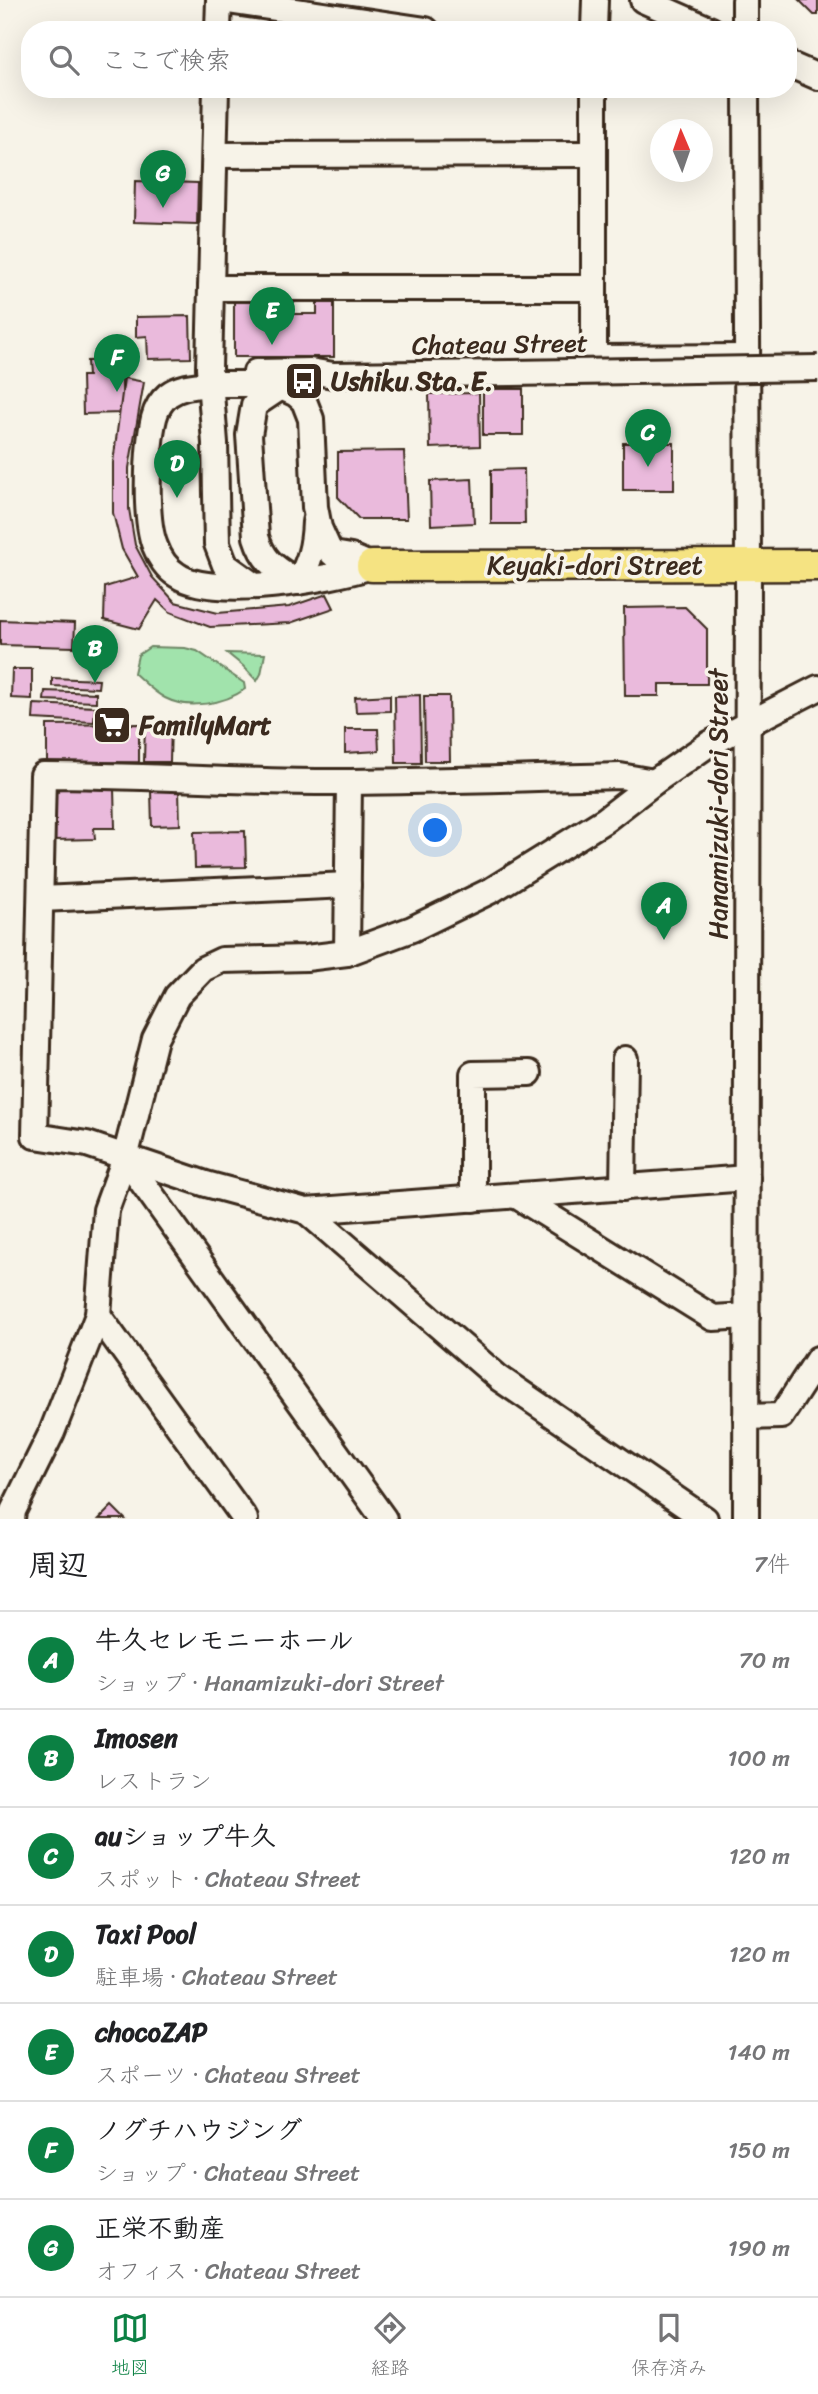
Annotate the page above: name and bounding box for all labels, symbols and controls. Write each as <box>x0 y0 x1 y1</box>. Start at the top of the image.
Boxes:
search box <box>21 21 797 98</box>
text: ここで検索 <box>101 37 231 83</box>
icon: search <box>45 41 83 79</box>
north arrow <box>650 119 713 182</box>
pin: G <box>140 150 186 208</box>
pin: E <box>249 287 295 345</box>
street label: Chateau Street <box>412 319 588 369</box>
pin: F <box>94 334 140 392</box>
place label: Ushiku Sta. E. <box>331 358 493 404</box>
bus stop icon: Ushiku Sta. E. <box>283 360 325 402</box>
pin: C <box>625 409 671 467</box>
pin: D <box>154 440 200 498</box>
street label: Keyaki-dori Street <box>487 542 703 588</box>
pin: B <box>72 625 118 683</box>
street label: Hanamizuki-dori Street <box>695 667 741 939</box>
place label: FamilyMart <box>138 702 272 748</box>
supermarket icon: FamilyMart <box>91 704 133 746</box>
your location <box>418 813 452 847</box>
pin: A <box>641 882 687 940</box>
text: 周辺 <box>28 1538 88 1592</box>
text: 7件 <box>754 1544 790 1585</box>
text: 牛久セレモニーホール <box>95 1617 354 1663</box>
text: A <box>43 1640 59 1681</box>
text: 70 m <box>739 1640 790 1681</box>
text: ショップ · Hanamizuki-dori Street <box>95 1663 444 1704</box>
text: Imosen <box>95 1715 178 1761</box>
text: B <box>44 1738 58 1779</box>
text: 100 m <box>727 1738 790 1779</box>
text: レストラン <box>95 1761 212 1802</box>
text: auショップ牛久 <box>95 1813 276 1859</box>
text: C <box>44 1836 58 1877</box>
text: 120 m <box>729 1836 790 1877</box>
text: スポット · Chateau Street <box>95 1859 361 1900</box>
text: Taxi Pool <box>95 1911 196 1957</box>
text: D <box>44 1934 58 1975</box>
text: 120 m <box>729 1934 790 1975</box>
text: 駐車場 · Chateau Street <box>95 1957 338 1998</box>
text: chocoZAP <box>95 2009 207 2055</box>
text: E <box>45 2032 57 2073</box>
text: 140 m <box>728 2032 790 2073</box>
text: スポーツ · Chateau Street <box>95 2055 360 2096</box>
text: ノグチハウジング <box>95 2107 302 2153</box>
text: F <box>45 2130 57 2171</box>
text: 150 m <box>728 2130 790 2171</box>
text: ショップ · Chateau Street <box>95 2153 360 2194</box>
text: 正栄不動産 <box>95 2205 225 2251</box>
text: G <box>44 2228 58 2269</box>
text: 190 m <box>728 2228 790 2269</box>
text: オフィス · Chateau Street <box>95 2251 361 2292</box>
tab: 地図 <box>111 2309 149 2384</box>
tab: 経路 <box>371 2309 409 2384</box>
tab: 保存済み <box>631 2309 707 2384</box>

